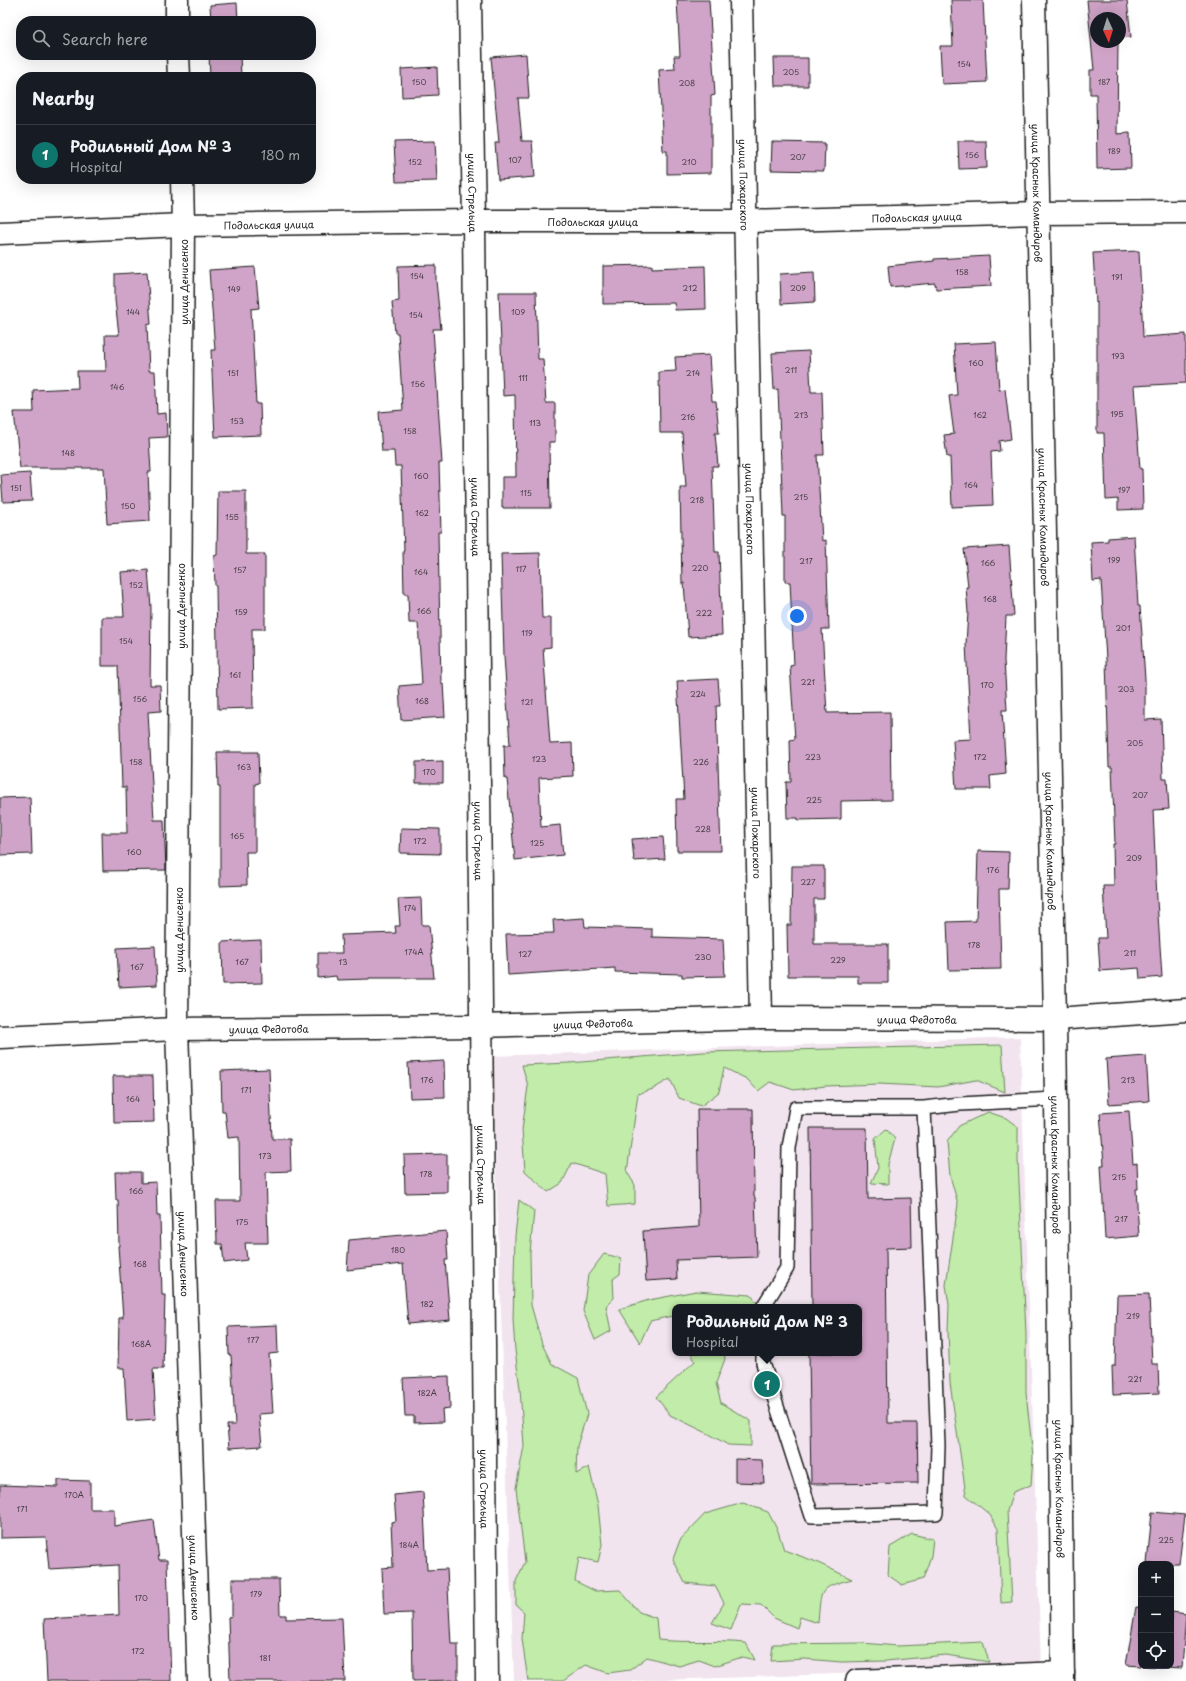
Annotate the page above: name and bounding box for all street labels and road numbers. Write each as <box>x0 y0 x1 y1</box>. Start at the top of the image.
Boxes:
street label: улица Красных Командиров <box>1029 124 1047 262</box>
street label: улица Пожарского <box>736 139 753 231</box>
street label: улица Стрельца <box>465 153 482 234</box>
street label: Подольская улица <box>871 208 963 225</box>
street label: Подольская улица <box>548 214 639 229</box>
street label: Подольская улица <box>224 216 315 232</box>
street label: улица Денисенко <box>176 239 191 325</box>
street label: улица Красных Командиров <box>1036 447 1054 586</box>
street label: улица Пожарского <box>743 463 759 555</box>
street label: улица Стрельца <box>469 477 484 558</box>
street label: улица Денисенко <box>173 563 188 649</box>
street label: улица Красных Командиров <box>1042 771 1060 910</box>
street label: улица Пожарского <box>749 787 766 879</box>
street label: улица Стрельца <box>472 801 487 882</box>
street label: улица Денисенко <box>171 887 186 973</box>
street label: улица Федотова <box>877 1011 957 1026</box>
street label: улица Федотова <box>553 1014 634 1031</box>
street label: улица Федотова <box>229 1020 310 1036</box>
street label: улица Красных Командиров <box>1048 1095 1065 1234</box>
street label: улица Стрельца <box>475 1125 490 1206</box>
street label: улица Денисенко <box>176 1211 194 1297</box>
street label: улица Красных Командиров <box>1052 1419 1069 1558</box>
street label: улица Стрельца <box>477 1449 493 1530</box>
street label: улица Денисенко <box>187 1535 204 1621</box>

